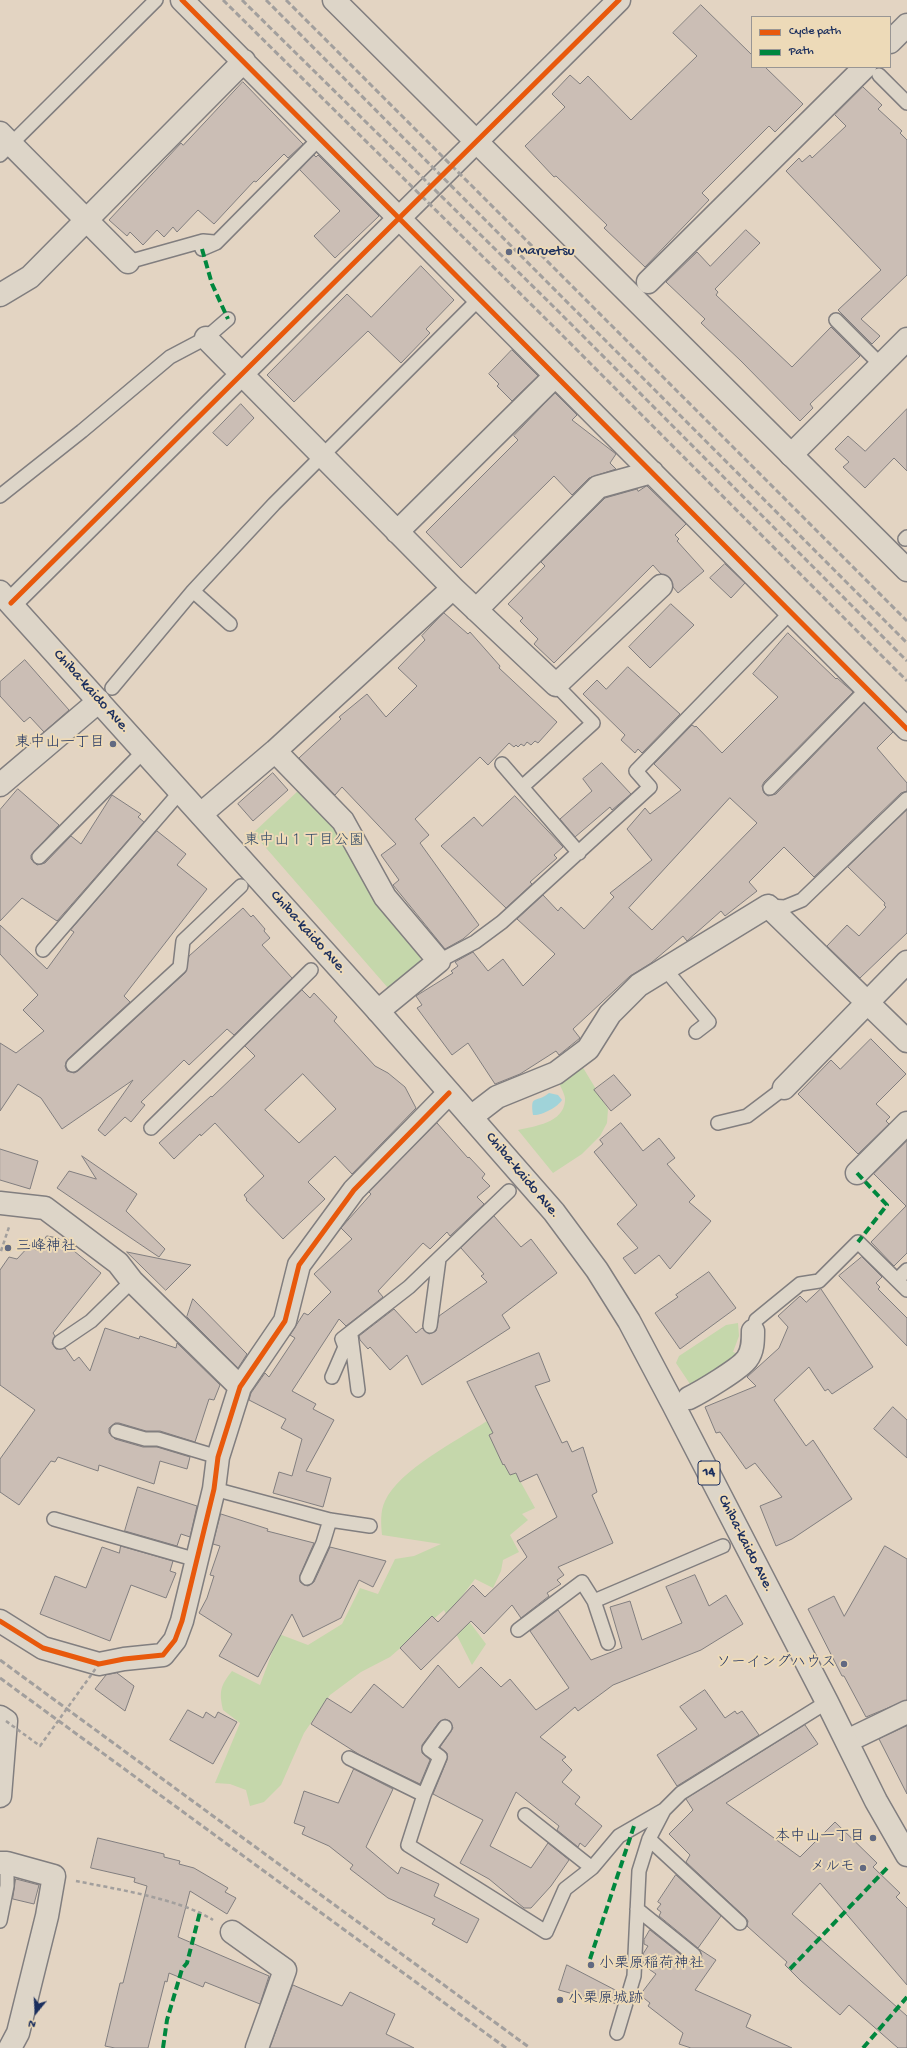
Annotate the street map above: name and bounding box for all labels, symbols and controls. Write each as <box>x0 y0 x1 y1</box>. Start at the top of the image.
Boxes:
legend <box>751 16 891 68</box>
text: Cycle path <box>789 25 841 39</box>
text: Path <box>789 45 814 59</box>
place label: Maruetsu <box>517 243 575 261</box>
marker: Maruetsu <box>504 247 514 257</box>
street label: Chiba-kaido Ave. <box>49 646 133 738</box>
place label: 東中山一丁目 <box>15 735 105 753</box>
marker: 東中山一丁目 <box>108 739 118 749</box>
park label: 東中山１丁目公園 <box>244 833 364 851</box>
street label: Chiba-kaido Ave. <box>266 887 350 979</box>
street label: Chiba-kaido Ave. <box>481 1129 563 1223</box>
place label: 三峰神社 <box>16 1239 76 1257</box>
marker: 三峰神社 <box>3 1243 13 1253</box>
road number: 14 <box>698 1461 720 1485</box>
street label: Chiba-kaido Ave. <box>713 1492 777 1596</box>
place label: ソーイングハウス <box>716 1655 836 1673</box>
marker: ソーイングハウス <box>839 1659 849 1669</box>
place label: 本中山一丁目 <box>775 1829 865 1847</box>
marker: 本中山一丁目 <box>868 1833 878 1843</box>
place label: メルモ <box>810 1859 855 1877</box>
marker: メルモ <box>858 1863 868 1873</box>
place label: 小栗原稲荷神社 <box>599 1956 704 1974</box>
marker: 小栗原稲荷神社 <box>586 1960 596 1970</box>
place label: 小栗原城跡 <box>568 1991 643 2009</box>
north arrow <box>16 1992 56 2032</box>
marker: 小栗原城跡 <box>555 1995 565 2005</box>
text: N <box>27 2017 38 2030</box>

